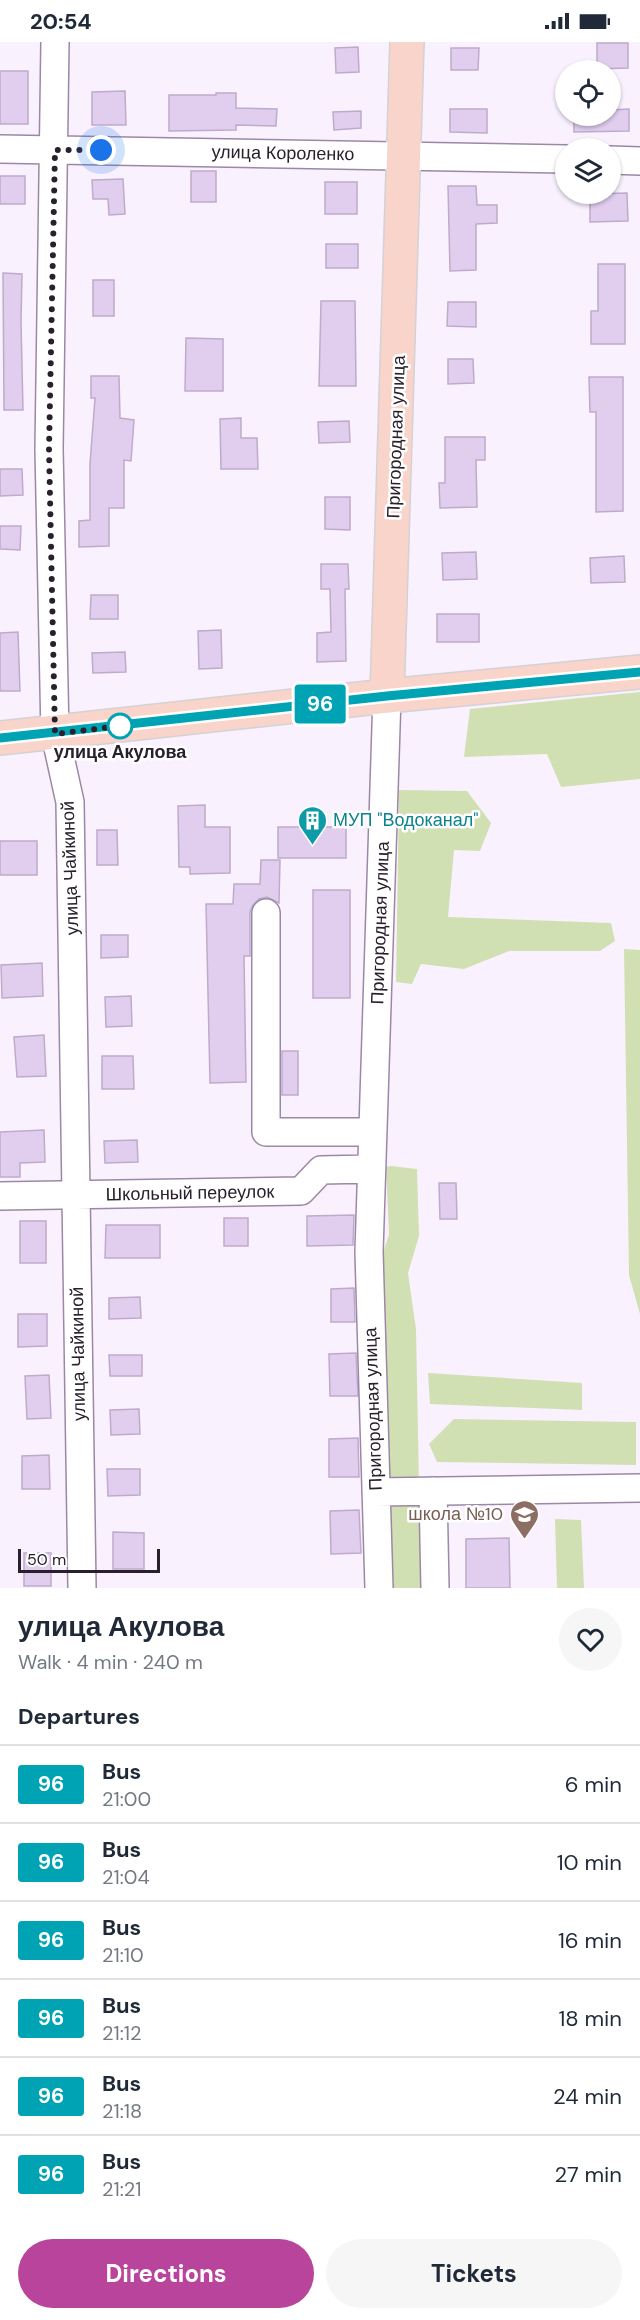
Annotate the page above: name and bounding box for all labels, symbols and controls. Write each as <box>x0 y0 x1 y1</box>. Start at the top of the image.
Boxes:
text: 20:54 <box>30 7 92 36</box>
map controls <box>555 60 621 204</box>
button: locate <box>555 60 621 126</box>
your location <box>86 135 116 165</box>
button: layers <box>555 138 621 204</box>
street label: улица Короленко <box>211 140 355 166</box>
street label: Пригородная улица <box>381 354 411 519</box>
line badge: 96 <box>293 684 347 724</box>
text: 96 <box>307 690 333 718</box>
marker: улица Акулова <box>107 713 133 739</box>
place label: улица Акулова <box>54 740 187 764</box>
street label: улица Чайкиной <box>56 800 84 936</box>
building icon: МУП "Водоканал" <box>296 804 328 846</box>
place label: МУП "Водоканал" <box>333 808 479 832</box>
street label: Пригородная улица <box>365 840 395 1005</box>
street label: Школьный переулок <box>106 1180 275 1206</box>
street label: улица Чайкиной <box>65 1287 91 1421</box>
street label: Пригородная улица <box>358 1326 388 1491</box>
school or university icon: школа №10 <box>508 1498 540 1540</box>
place label: школа №10 <box>408 1502 503 1526</box>
scale bar <box>18 1546 160 1574</box>
text: 50 m <box>27 1549 66 1570</box>
text: улица Акулова <box>18 1608 224 1645</box>
button: heart <box>559 1608 622 1671</box>
text: Walk · 4 min · 240 m <box>18 1649 203 1675</box>
text: Departures <box>18 1702 140 1731</box>
text: Bus <box>102 1757 141 1786</box>
text: 96 <box>38 1770 64 1798</box>
text: 6 min <box>565 1770 622 1799</box>
text: 21:00 <box>102 1786 151 1812</box>
text: Bus <box>102 1835 141 1864</box>
text: 96 <box>38 1848 64 1876</box>
text: 10 min <box>557 1848 622 1877</box>
text: 21:04 <box>102 1864 150 1890</box>
text: Bus <box>102 1913 141 1942</box>
text: 96 <box>38 1926 64 1954</box>
text: 16 min <box>558 1926 622 1955</box>
text: 21:10 <box>102 1942 144 1968</box>
text: Bus <box>102 1991 141 2020</box>
text: 96 <box>38 2004 64 2032</box>
text: 18 min <box>558 2004 622 2033</box>
text: 21:12 <box>102 2020 142 2046</box>
text: Bus <box>102 2069 141 2098</box>
text: 96 <box>38 2082 64 2110</box>
text: 24 min <box>553 2082 622 2111</box>
text: 21:18 <box>102 2098 142 2124</box>
text: Bus <box>102 2147 141 2176</box>
text: 96 <box>38 2160 64 2188</box>
text: 27 min <box>555 2160 622 2189</box>
text: 21:21 <box>102 2176 142 2202</box>
button: Directions <box>18 2239 314 2308</box>
button: Tickets <box>326 2239 622 2308</box>

